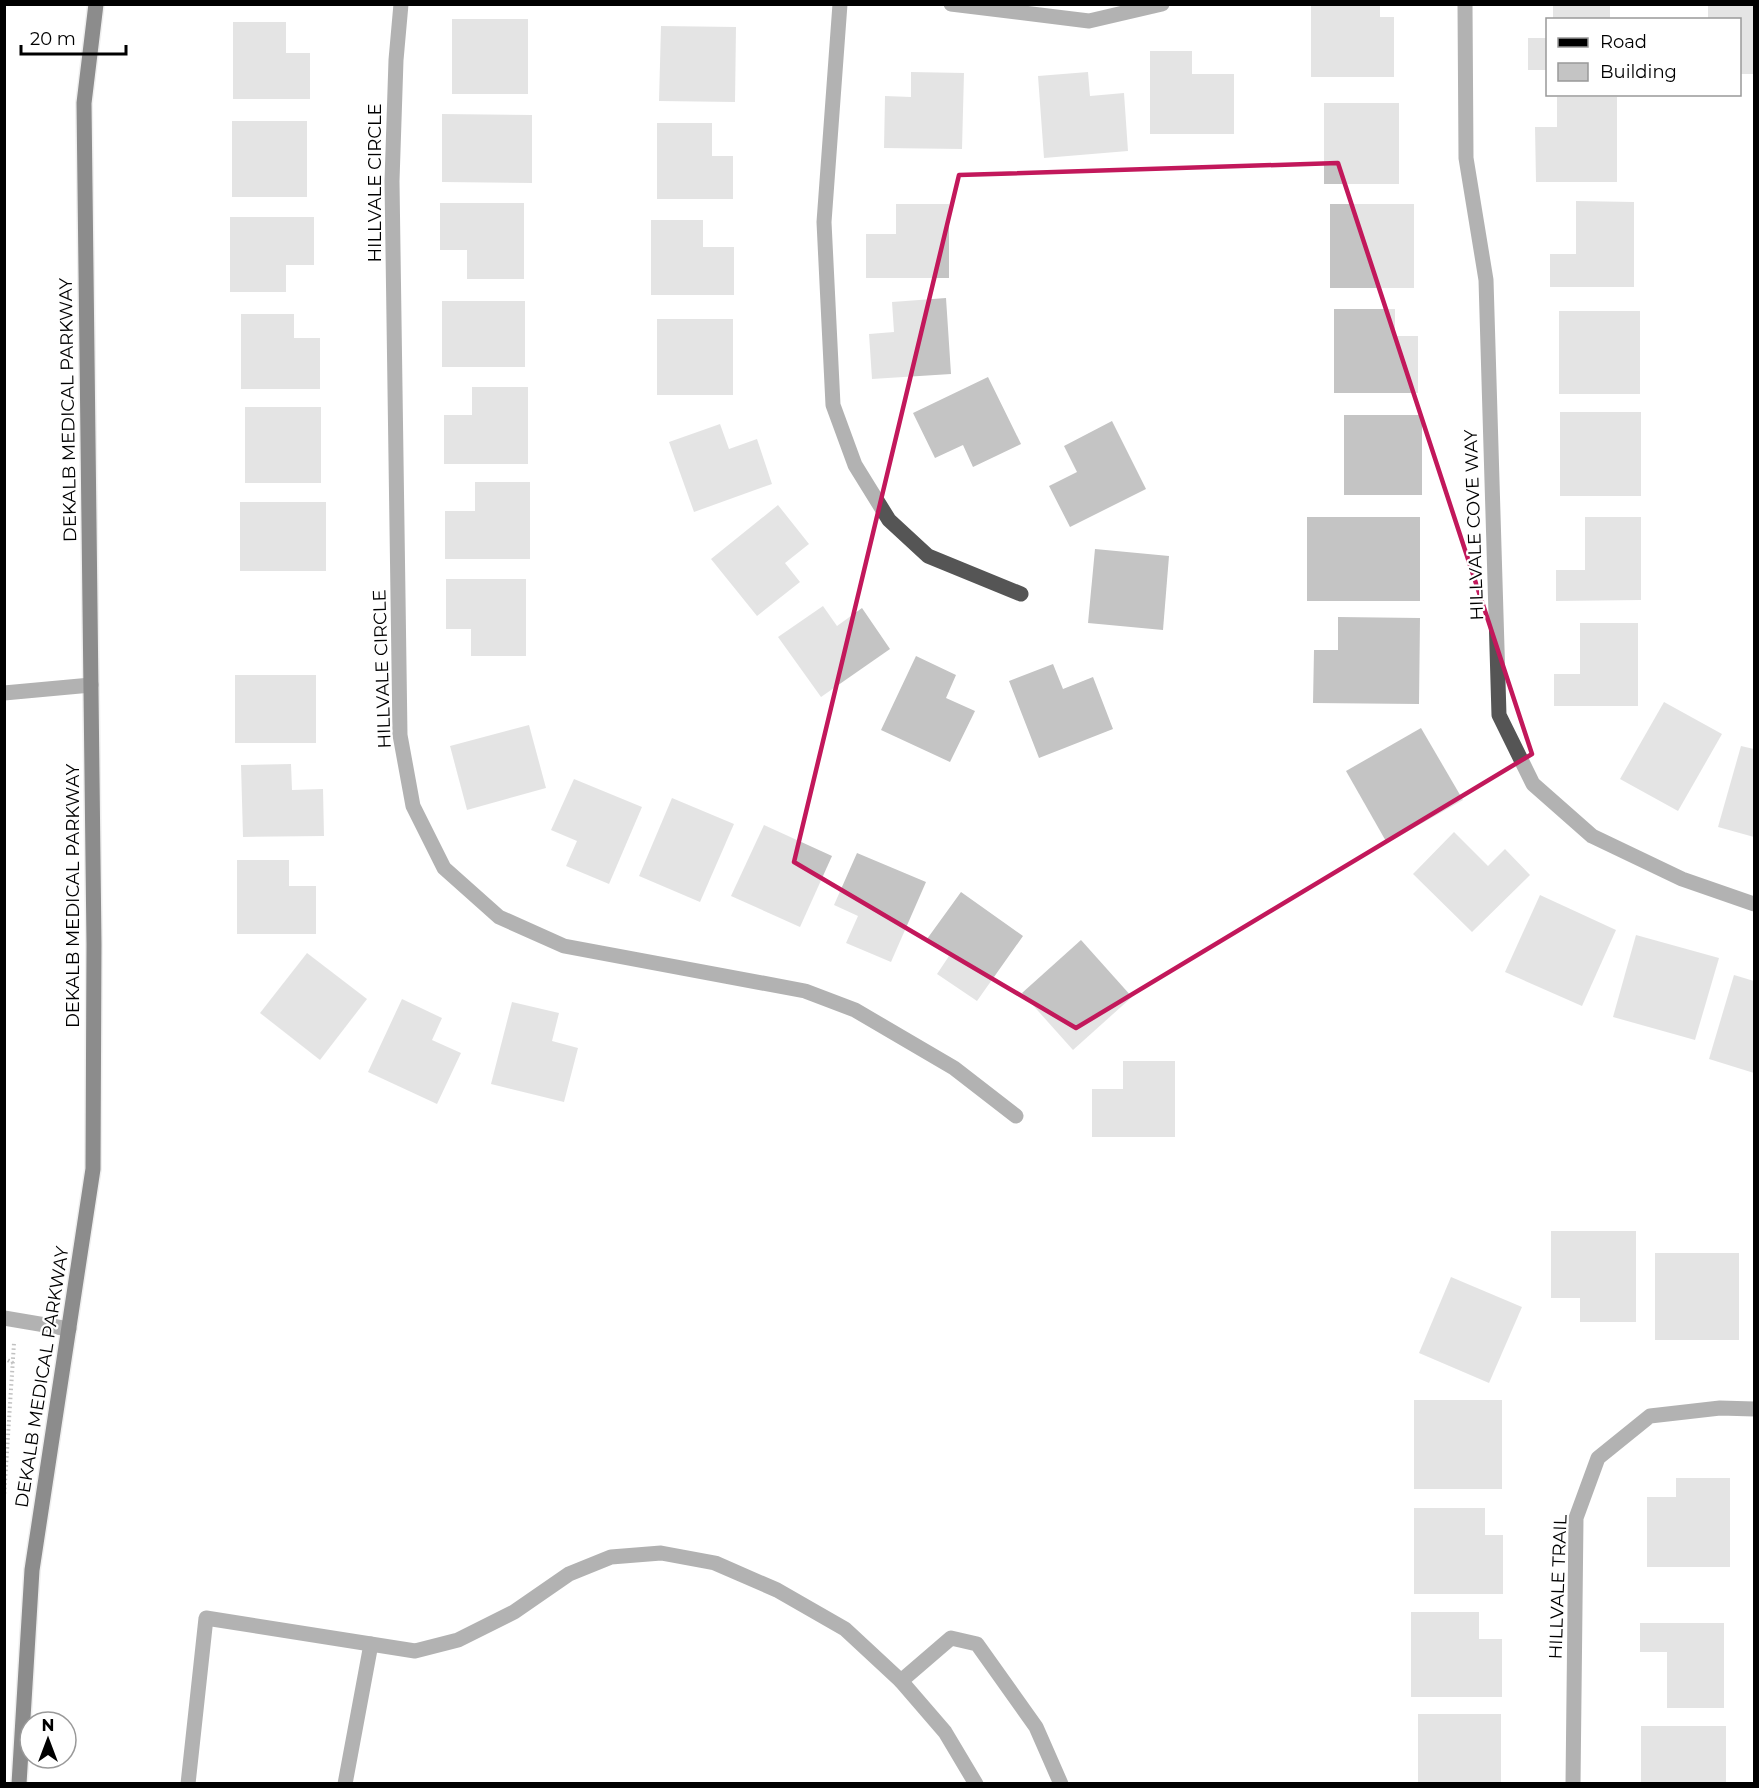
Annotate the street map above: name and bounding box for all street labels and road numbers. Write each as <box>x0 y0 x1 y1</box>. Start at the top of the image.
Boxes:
street label: HILLVALE CIRCLE <box>364 103 386 263</box>
street label: DEKALB MEDICAL PARKWAY <box>55 277 81 542</box>
street label: HILLVALE COVE WAY <box>1460 428 1488 621</box>
street label: HILLVALE CIRCLE <box>368 589 396 749</box>
street label: DEKALB MEDICAL PARKWAY <box>62 763 84 1028</box>
street label: DEKALB MEDICAL PARKWAY <box>10 1244 74 1509</box>
street label: HILLVALE TRAIL <box>1544 1514 1572 1660</box>

